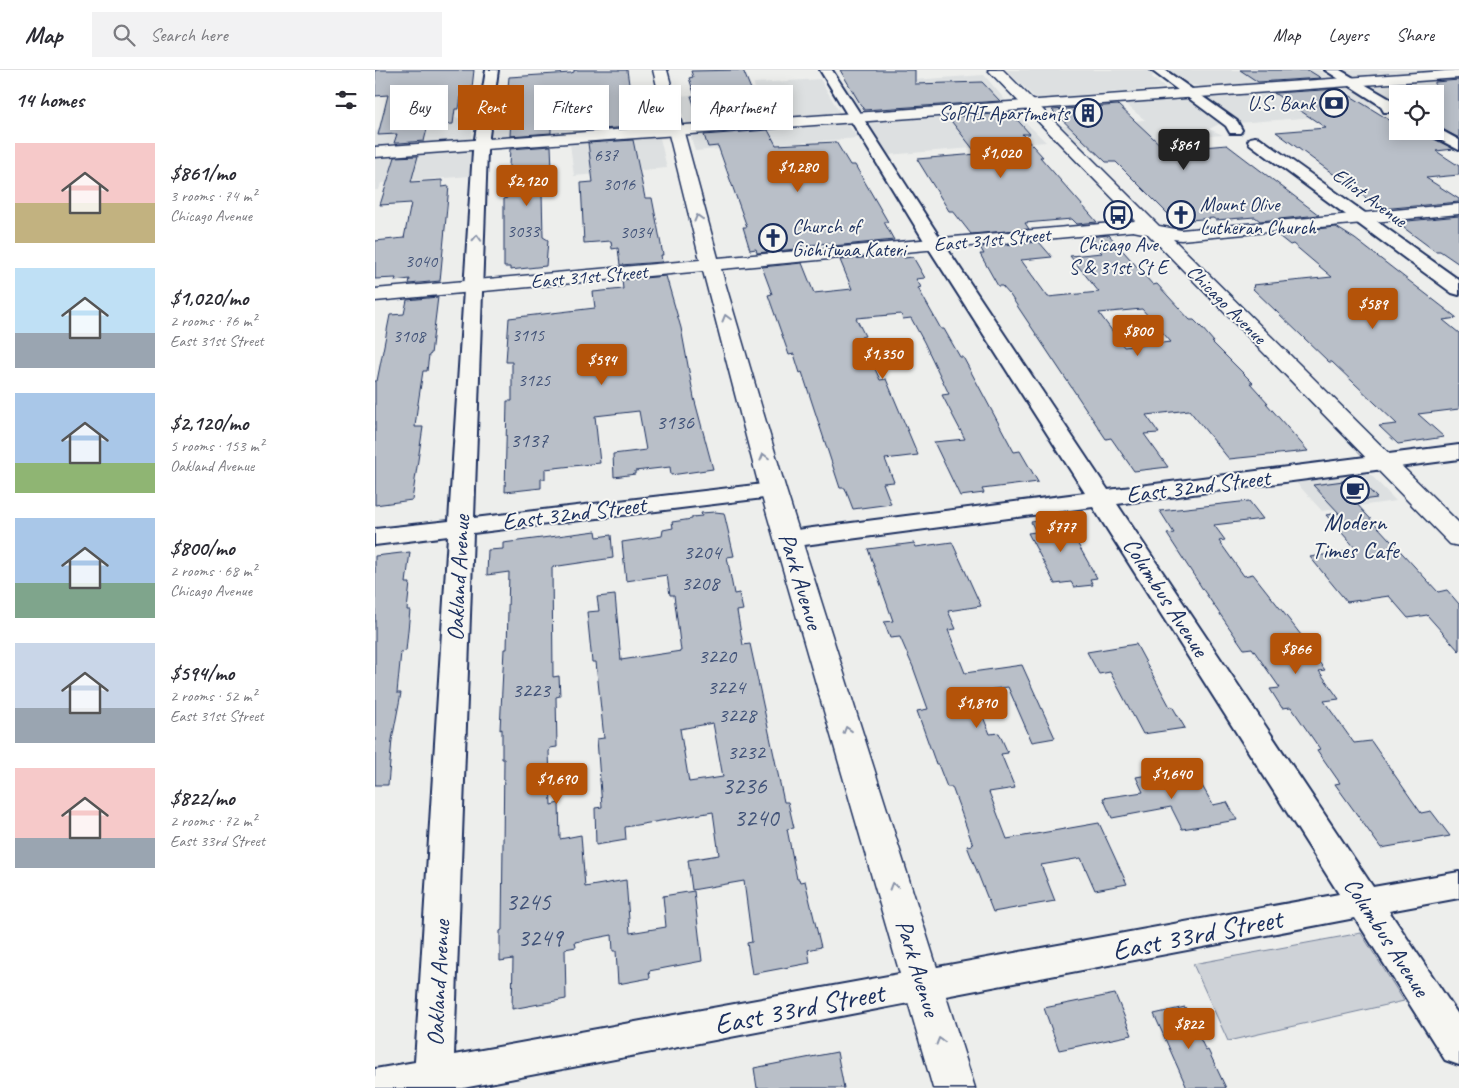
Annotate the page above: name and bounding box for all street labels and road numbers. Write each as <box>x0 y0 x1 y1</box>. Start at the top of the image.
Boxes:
street label: Elliot Avenue <box>1328 162 1413 234</box>
street label: East 31st Street <box>933 222 1054 257</box>
street label: East 31st Street <box>530 259 651 294</box>
street label: Chicago Avenue <box>1182 259 1273 350</box>
street label: East 32nd Street <box>1124 462 1274 510</box>
street label: East 32nd Street <box>500 489 650 537</box>
street label: Oakland Avenue <box>440 512 476 642</box>
street label: Park Avenue <box>772 529 830 635</box>
street label: Columbus Avenue <box>1116 532 1217 664</box>
street label: Columbus Avenue <box>1337 872 1438 1004</box>
street label: East 33rd Street <box>1109 899 1287 969</box>
street label: Park Avenue <box>889 916 947 1022</box>
street label: Oakland Avenue <box>420 917 456 1047</box>
street label: East 33rd Street <box>711 973 889 1043</box>

